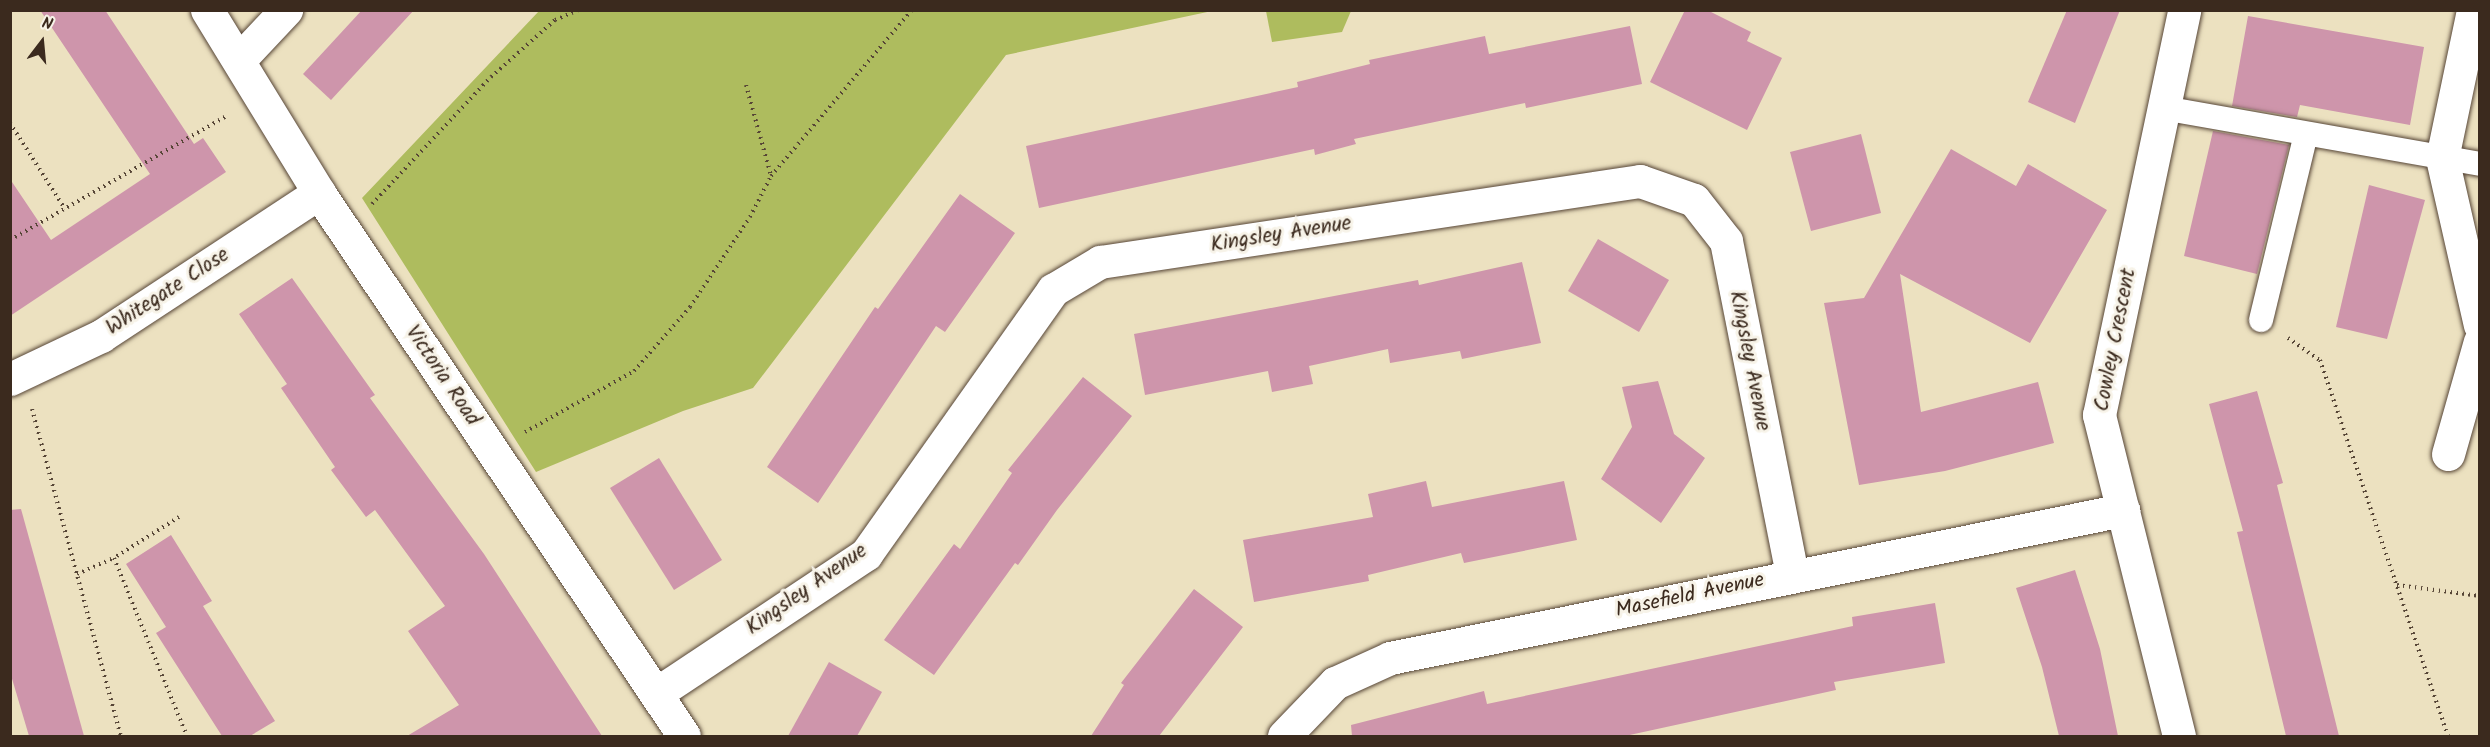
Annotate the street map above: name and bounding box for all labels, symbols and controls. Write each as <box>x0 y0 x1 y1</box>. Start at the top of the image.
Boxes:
text: N <box>39 11 55 38</box>
north arrow <box>12 12 72 72</box>
street label: Kingsley Avenue <box>1209 211 1353 259</box>
street label: Whitegate Close <box>102 243 234 341</box>
street label: Cowley Crescent <box>2090 266 2142 414</box>
street label: Kingsley Avenue <box>1723 289 1775 433</box>
street label: Victoria Road <box>399 321 485 431</box>
street label: Kingsley Avenue <box>742 539 872 641</box>
street label: Masefield Avenue <box>1613 568 1767 624</box>

